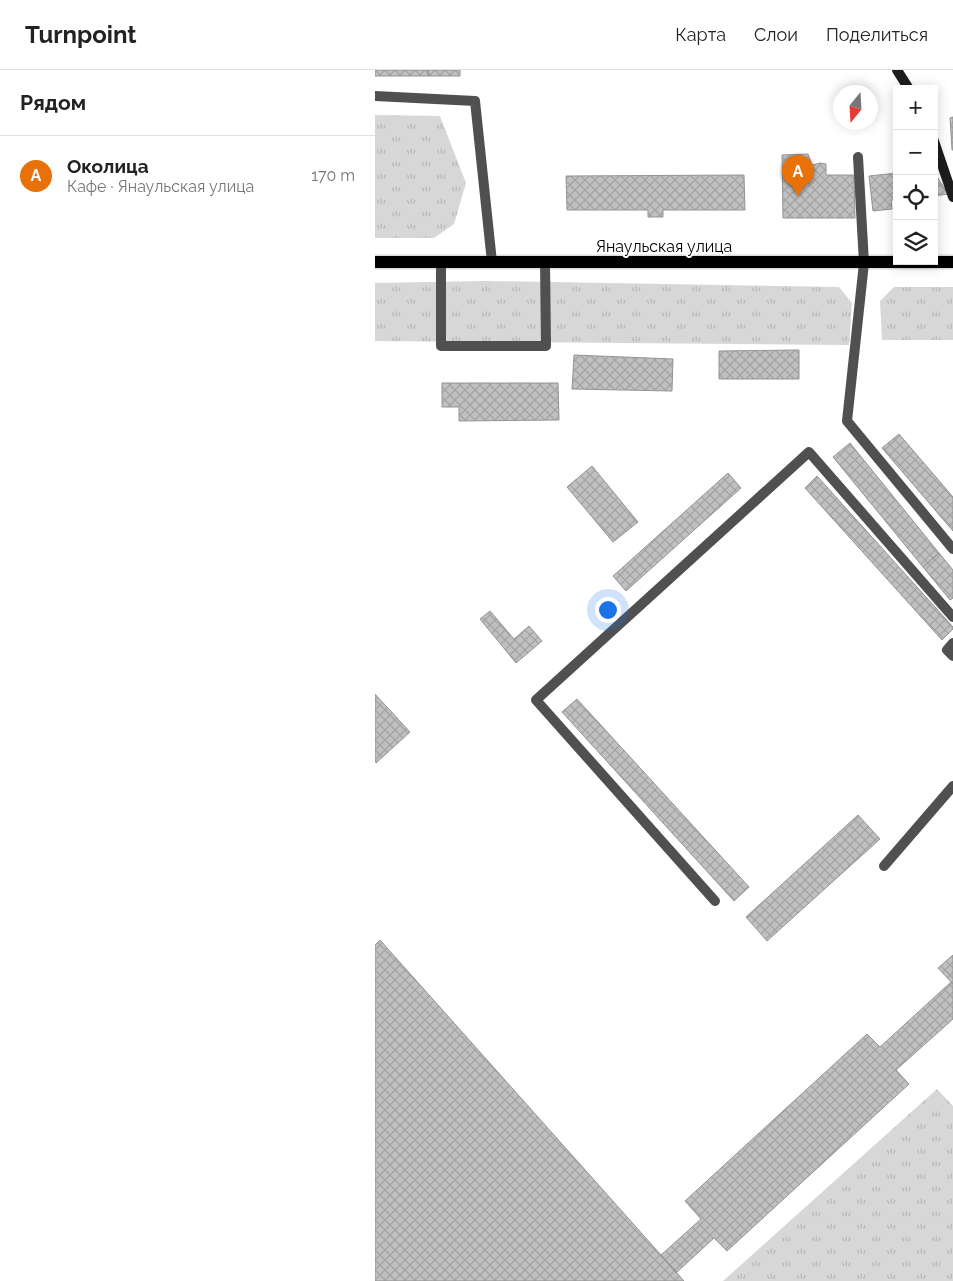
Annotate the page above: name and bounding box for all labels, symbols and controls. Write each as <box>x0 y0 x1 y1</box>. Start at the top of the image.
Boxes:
text: Turnpoint <box>25 20 137 49</box>
text: Карта <box>675 24 726 45</box>
text: Слои <box>754 24 798 45</box>
text: Поделиться <box>826 24 928 45</box>
north arrow <box>833 85 878 130</box>
map controls <box>893 85 938 265</box>
button: + <box>893 85 938 130</box>
text: Рядом <box>20 90 86 115</box>
button: − <box>893 130 938 175</box>
text: Околица <box>67 155 149 177</box>
pin: A <box>782 155 814 196</box>
text: A <box>31 166 41 185</box>
text: 170 m <box>311 166 355 185</box>
button: locate <box>893 175 938 220</box>
text: Кафе · Янаульская улица <box>67 177 254 196</box>
button: layers <box>893 220 938 265</box>
street label: Янаульская улица <box>596 237 732 256</box>
your location <box>595 597 621 623</box>

